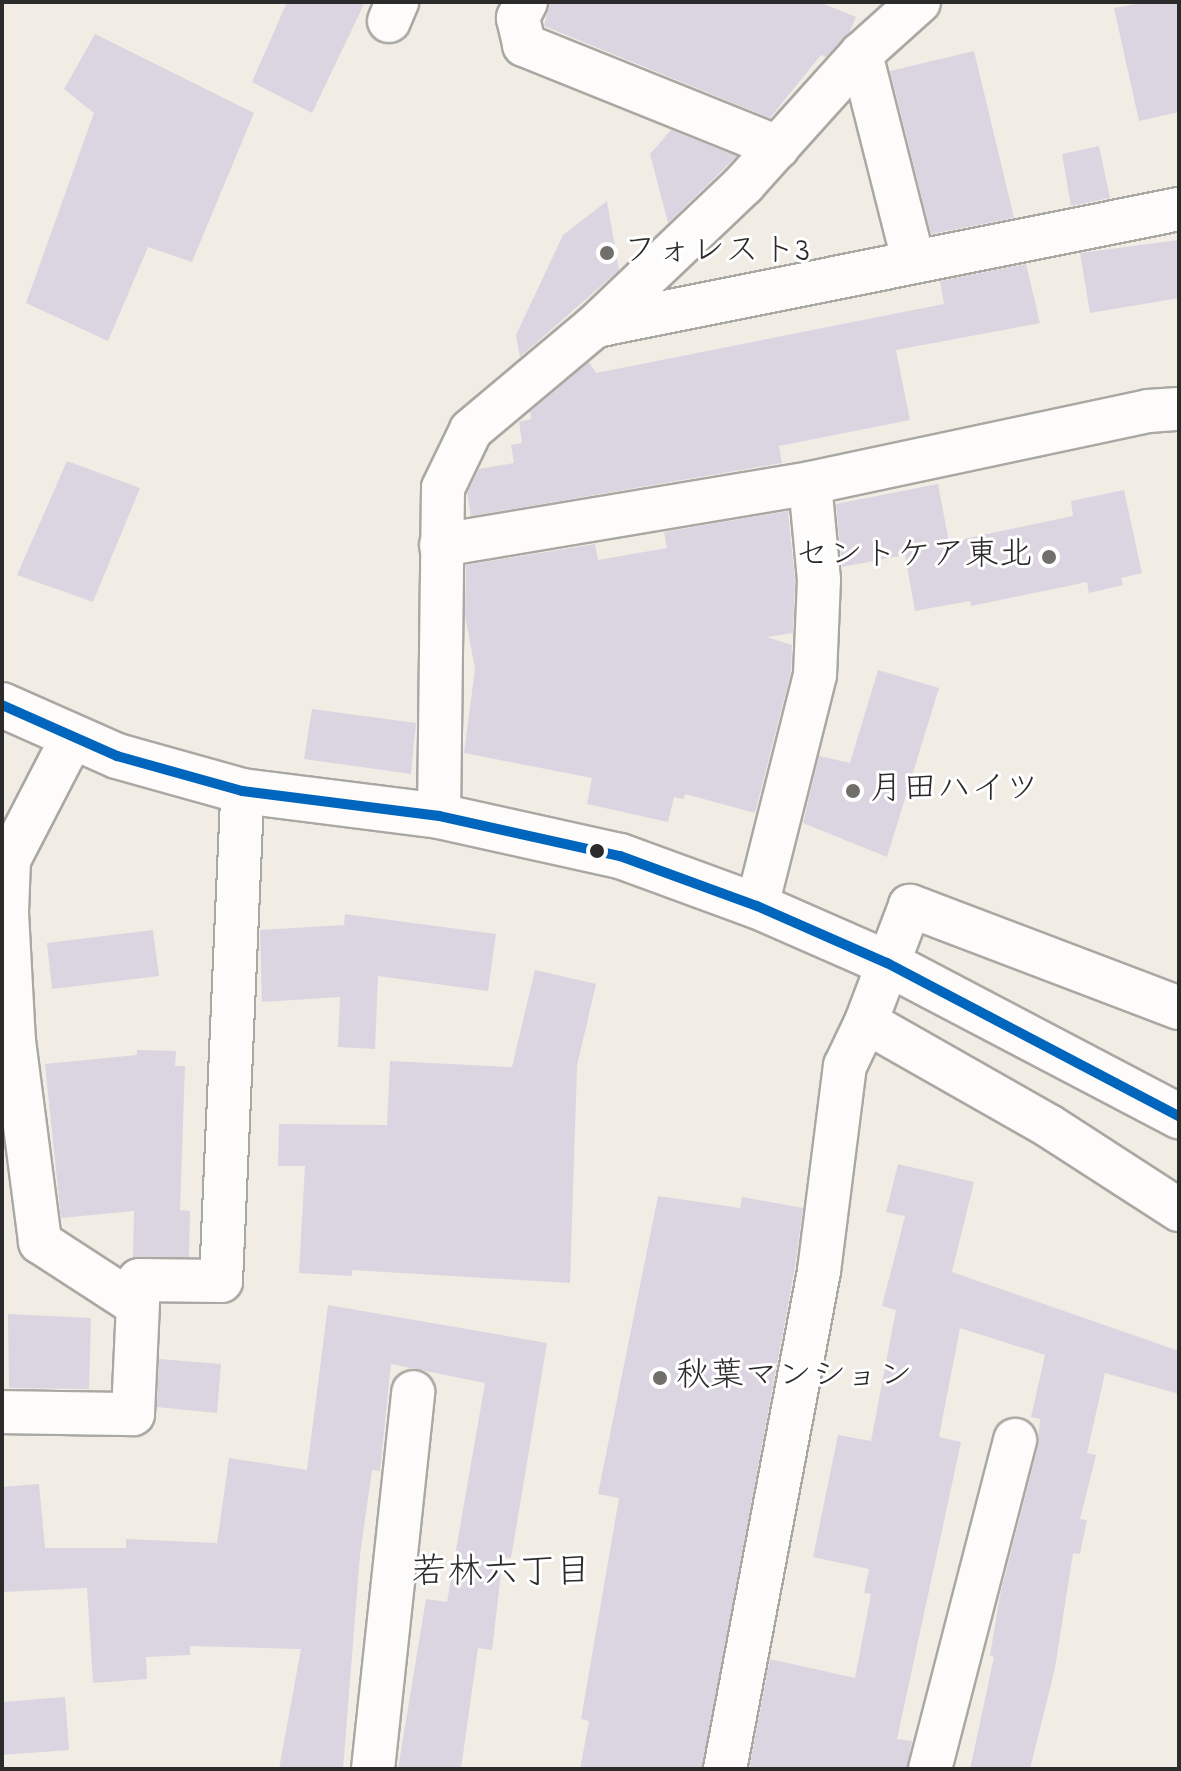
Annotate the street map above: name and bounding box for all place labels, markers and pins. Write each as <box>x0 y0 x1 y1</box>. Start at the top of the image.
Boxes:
place label: フォレスト3 <box>623 233 807 273</box>
marker: フォレスト3 <box>598 244 616 262</box>
place label: セントケア東北 <box>795 537 1033 577</box>
marker: セントケア東北 <box>1040 548 1058 566</box>
place label: 月田ハイツ <box>869 771 1039 811</box>
marker: 月田ハイツ <box>844 782 862 800</box>
unlabelled marker <box>589 843 605 859</box>
place label: 秋葉マンション <box>676 1358 914 1398</box>
marker: 秋葉マンション <box>651 1369 669 1387</box>

